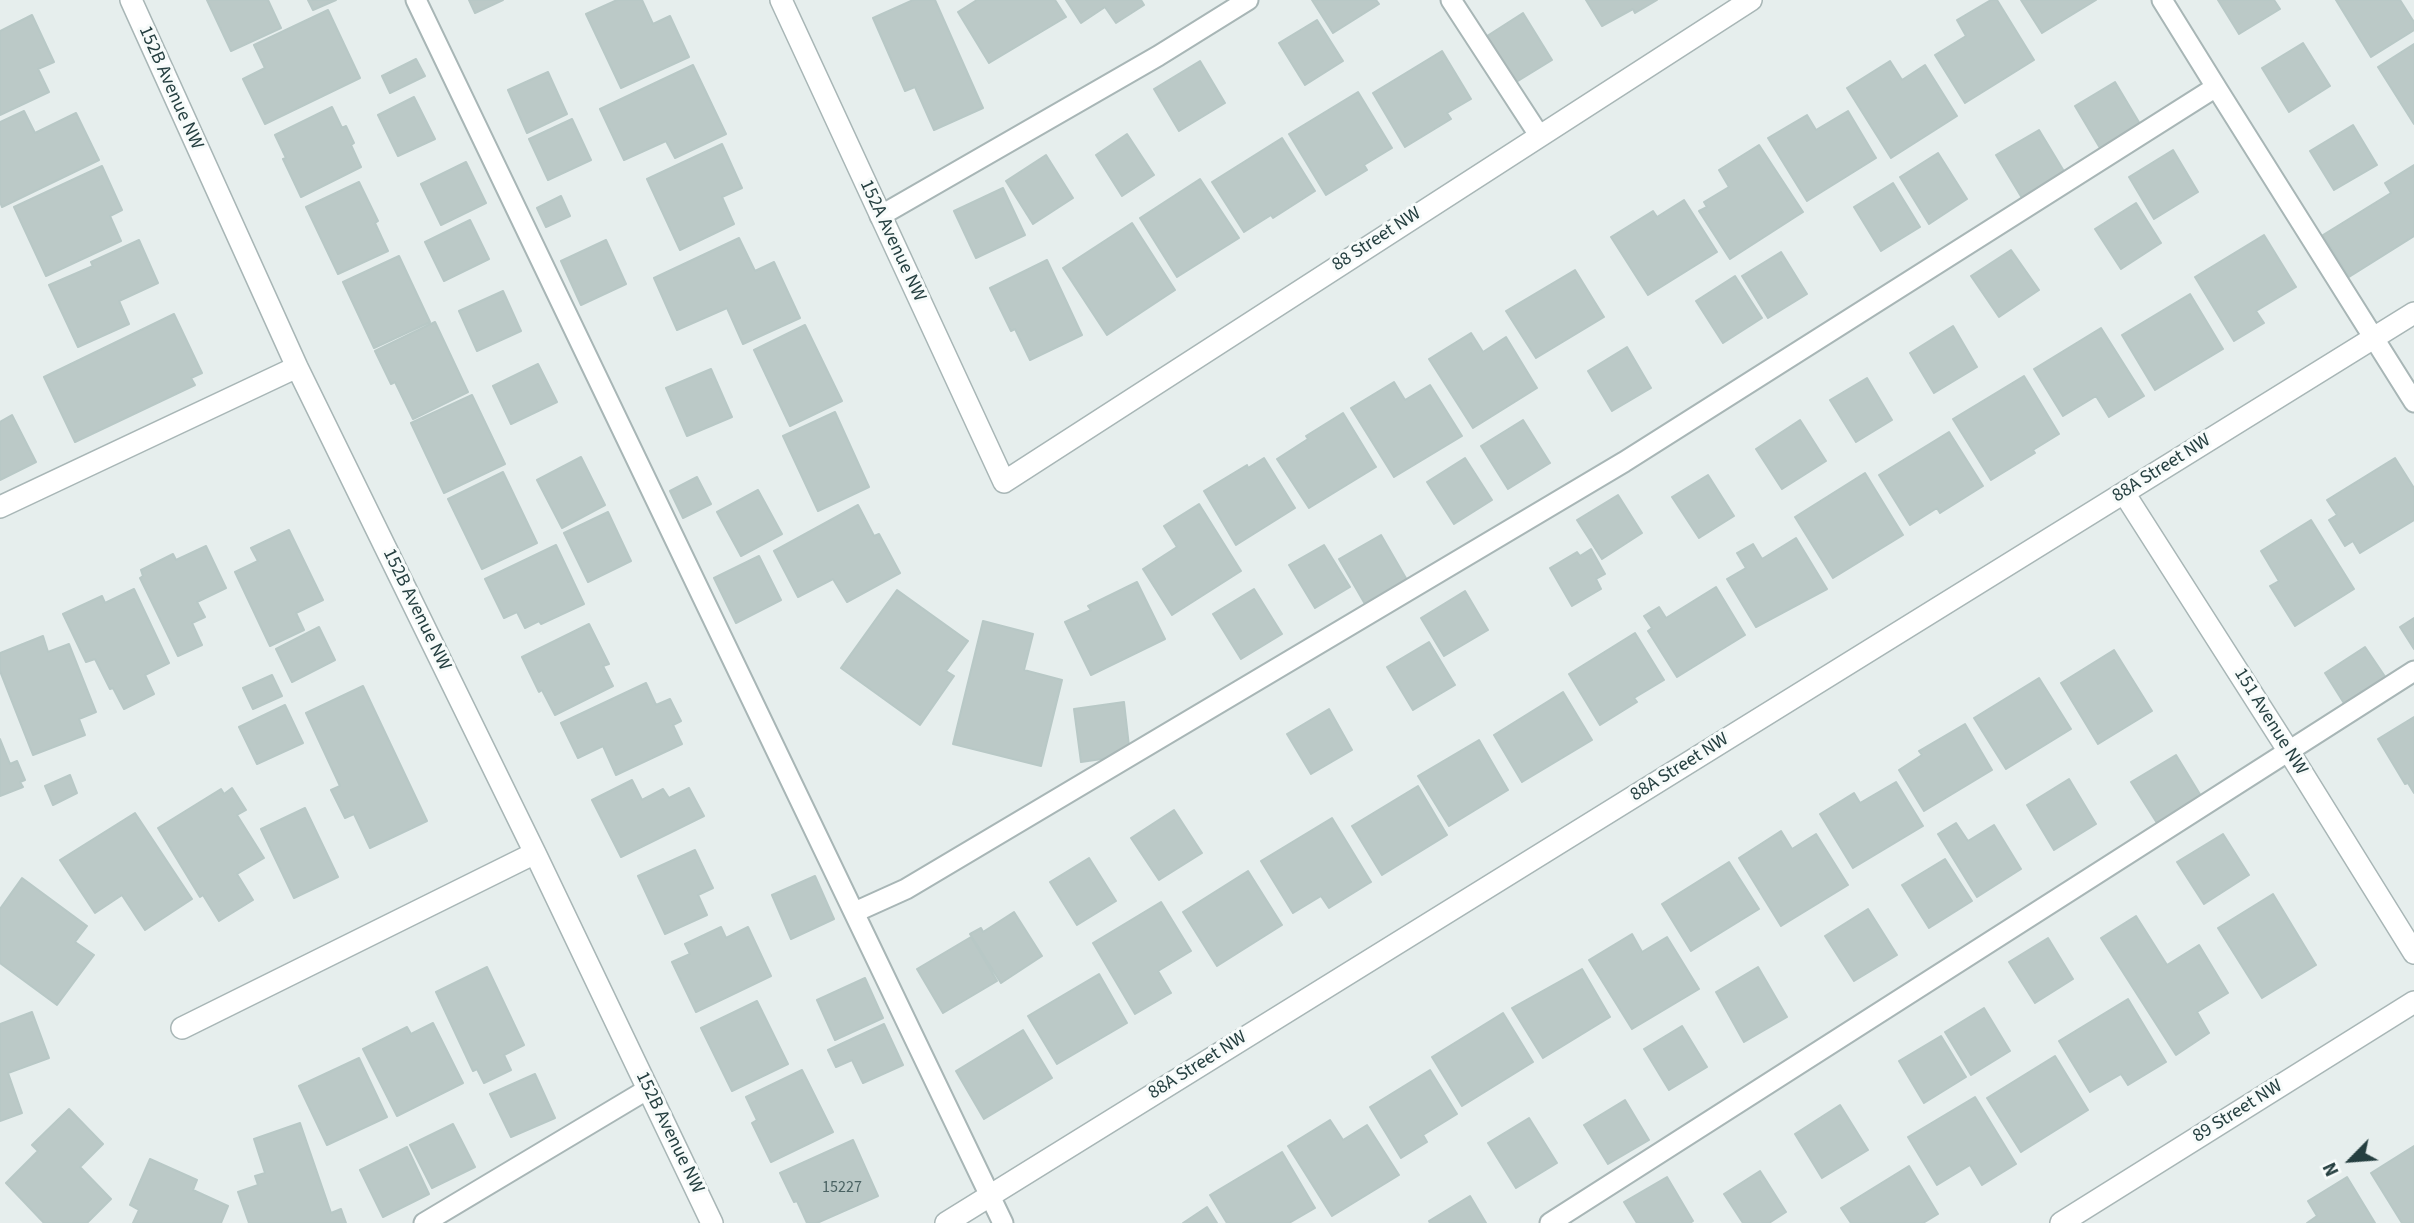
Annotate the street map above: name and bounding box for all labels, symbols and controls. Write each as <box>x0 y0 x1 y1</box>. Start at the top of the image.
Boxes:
street label: 152B Avenue NW <box>133 23 207 153</box>
street label: 152A Avenue NW <box>854 176 930 306</box>
street label: 88 Street NW <box>1328 203 1426 277</box>
street label: 88A Street NW <box>2109 430 2215 508</box>
street label: 152B Avenue NW <box>377 545 455 675</box>
street label: 151 Avenue NW <box>2228 664 2312 780</box>
street label: 88A Street NW <box>1627 729 1733 807</box>
street label: 88A Street NW <box>1145 1027 1251 1105</box>
street label: 152B Avenue NW <box>630 1068 708 1198</box>
street label: 89 Street NW <box>2189 1075 2287 1149</box>
north arrow <box>2316 1125 2386 1195</box>
text: N <box>2317 1158 2346 1181</box>
house number: 15227 <box>822 1178 862 1198</box>

